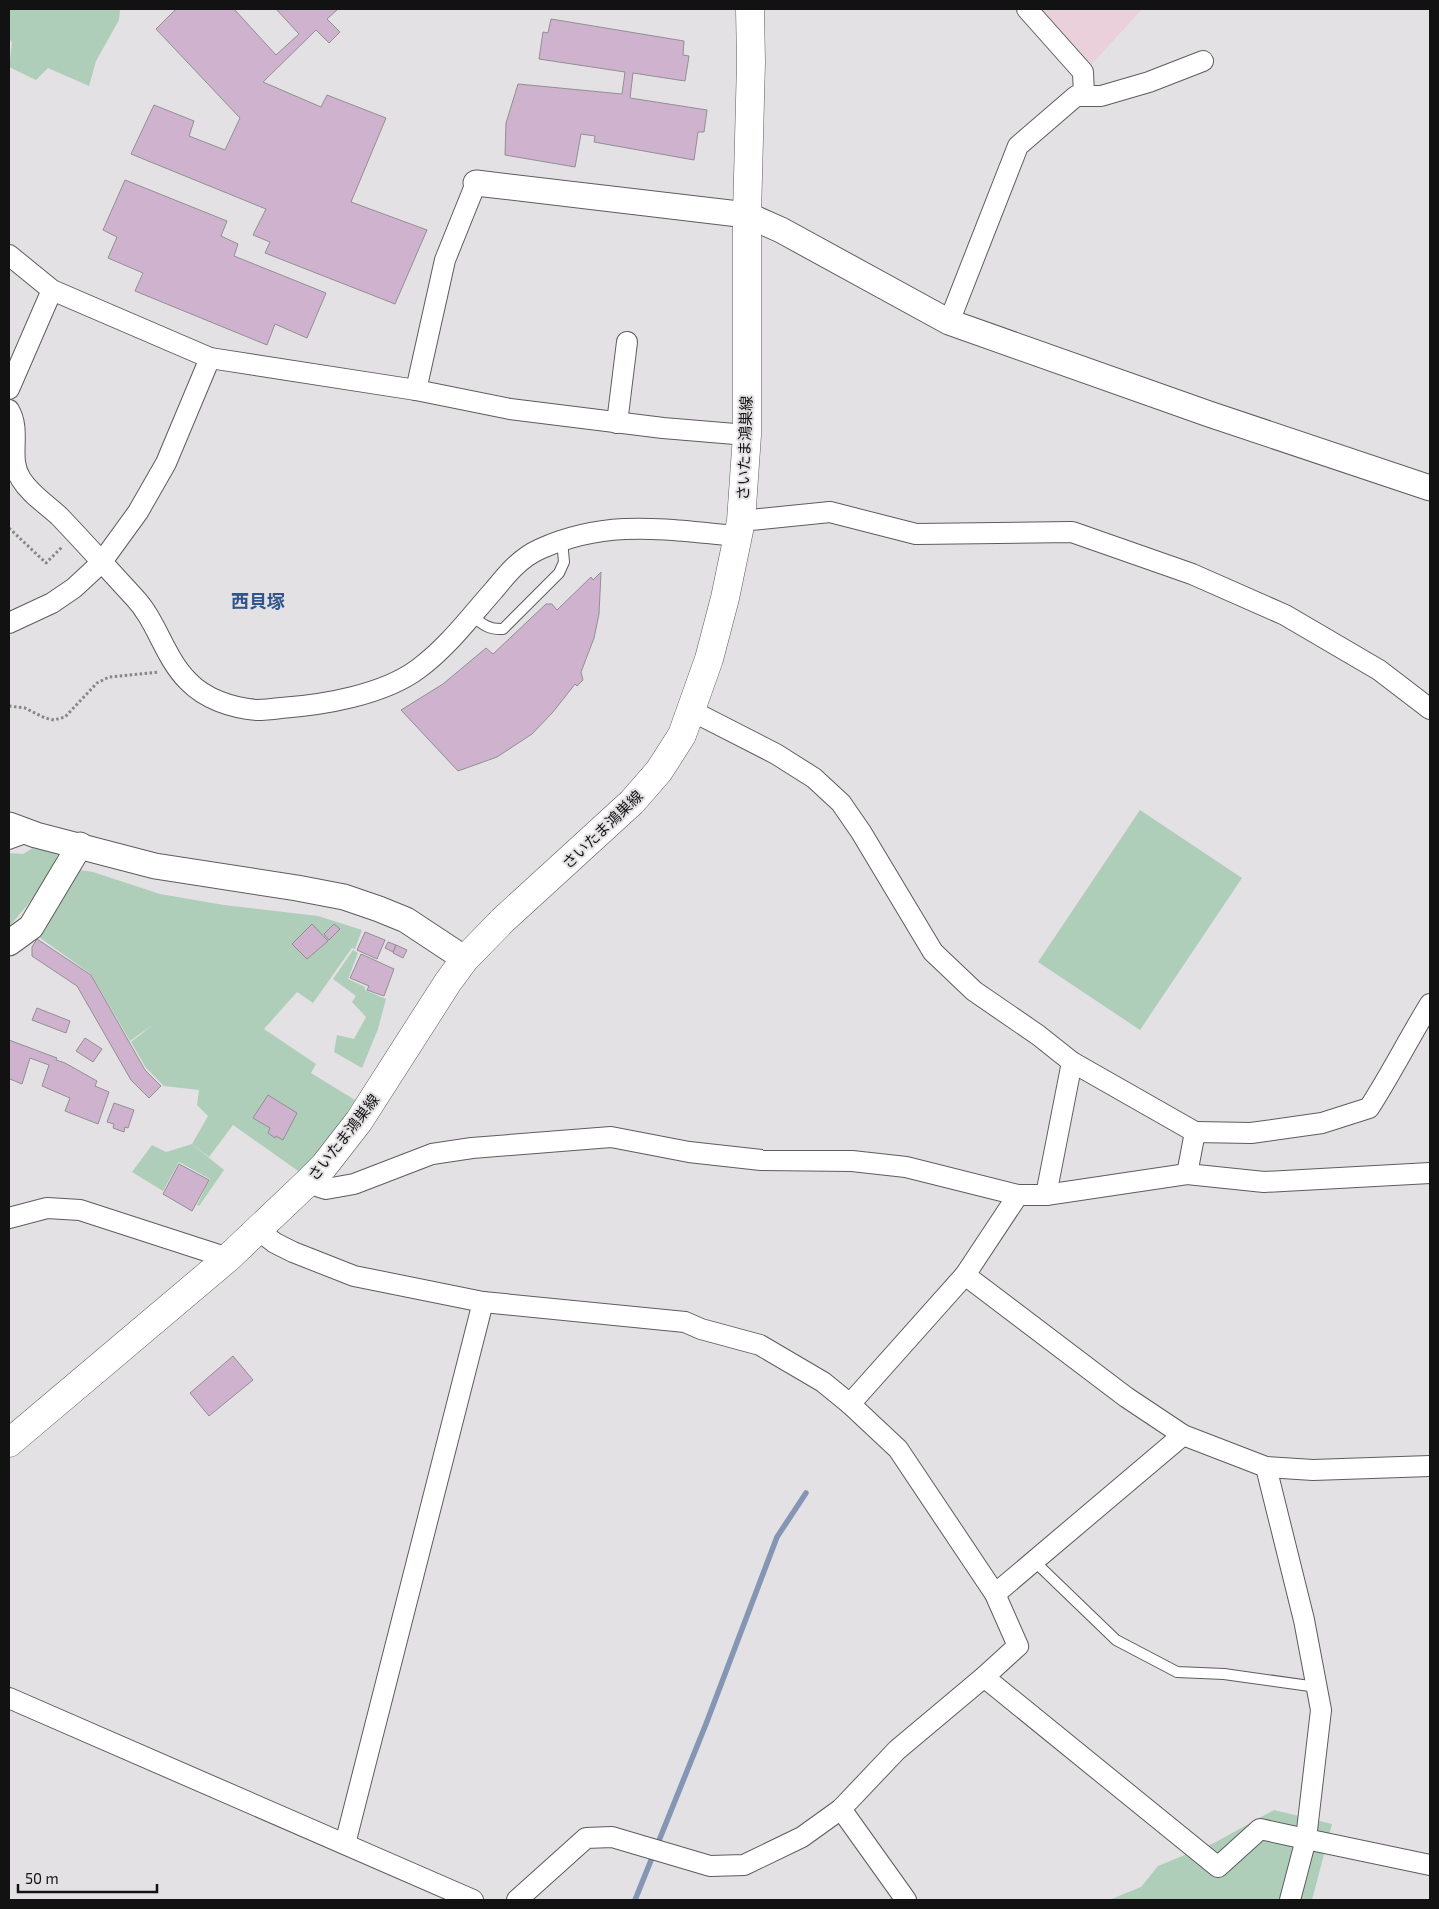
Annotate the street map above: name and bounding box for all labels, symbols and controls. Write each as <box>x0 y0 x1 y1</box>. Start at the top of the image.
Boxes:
street label: さいたま鴻巣線 <box>733 395 755 501</box>
district label: 西貝塚 <box>231 590 285 612</box>
street label: さいたま鴻巣線 <box>558 786 646 872</box>
street label: さいたま鴻巣線 <box>304 1090 382 1184</box>
scale bar <box>18 1862 156 1894</box>
text: 50 m <box>25 1869 59 1887</box>

